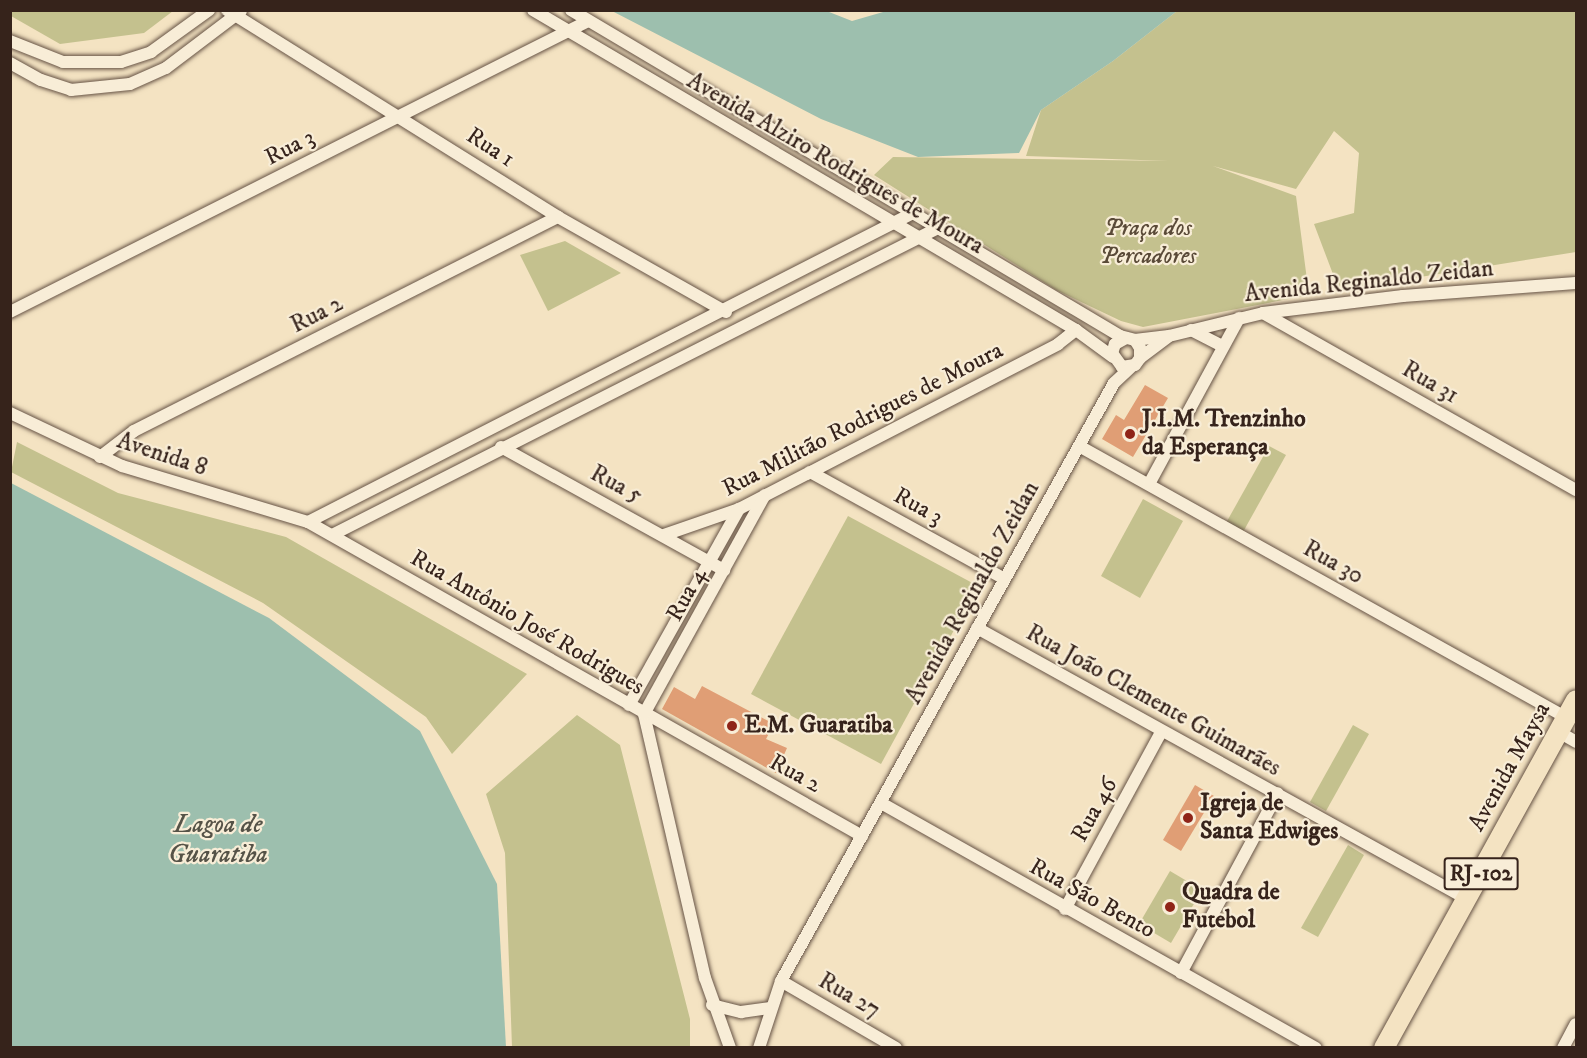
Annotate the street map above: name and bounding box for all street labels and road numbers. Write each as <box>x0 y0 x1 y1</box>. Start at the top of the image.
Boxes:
street label: Avenida Alziro Rodrigues de Moura <box>681 67 989 261</box>
street label: Rua 1 <box>460 122 520 174</box>
street label: Rua 3 <box>260 123 320 173</box>
street label: Avenida Reginaldo Zeidan <box>1243 255 1495 309</box>
street label: Rua 2 <box>286 290 348 340</box>
street label: Rua Militão Rodrigues de Moura <box>718 337 1008 503</box>
street label: Rua 31 <box>1397 355 1463 411</box>
street label: Avenida 8 <box>113 427 211 483</box>
street label: Rua 5 <box>585 459 647 511</box>
street label: Avenida Reginaldo Zeidan <box>900 477 1046 709</box>
street label: Rua 3 <box>888 482 948 532</box>
street label: Rua 30 <box>1298 535 1368 591</box>
street label: Rua Antônio José Rodrigues <box>405 544 649 702</box>
street label: Rua 4 <box>661 563 713 627</box>
street label: Rua João Clemente Guimarães <box>1021 619 1285 783</box>
street label: Avenida Maysa <box>1463 698 1557 836</box>
street label: Rua 2 <box>764 748 826 800</box>
street label: Rua 46 <box>1066 773 1124 847</box>
street label: Rua São Bento <box>1024 853 1160 945</box>
road number: RJ-102 <box>1444 855 1518 893</box>
street label: Rua 27 <box>813 967 885 1025</box>

